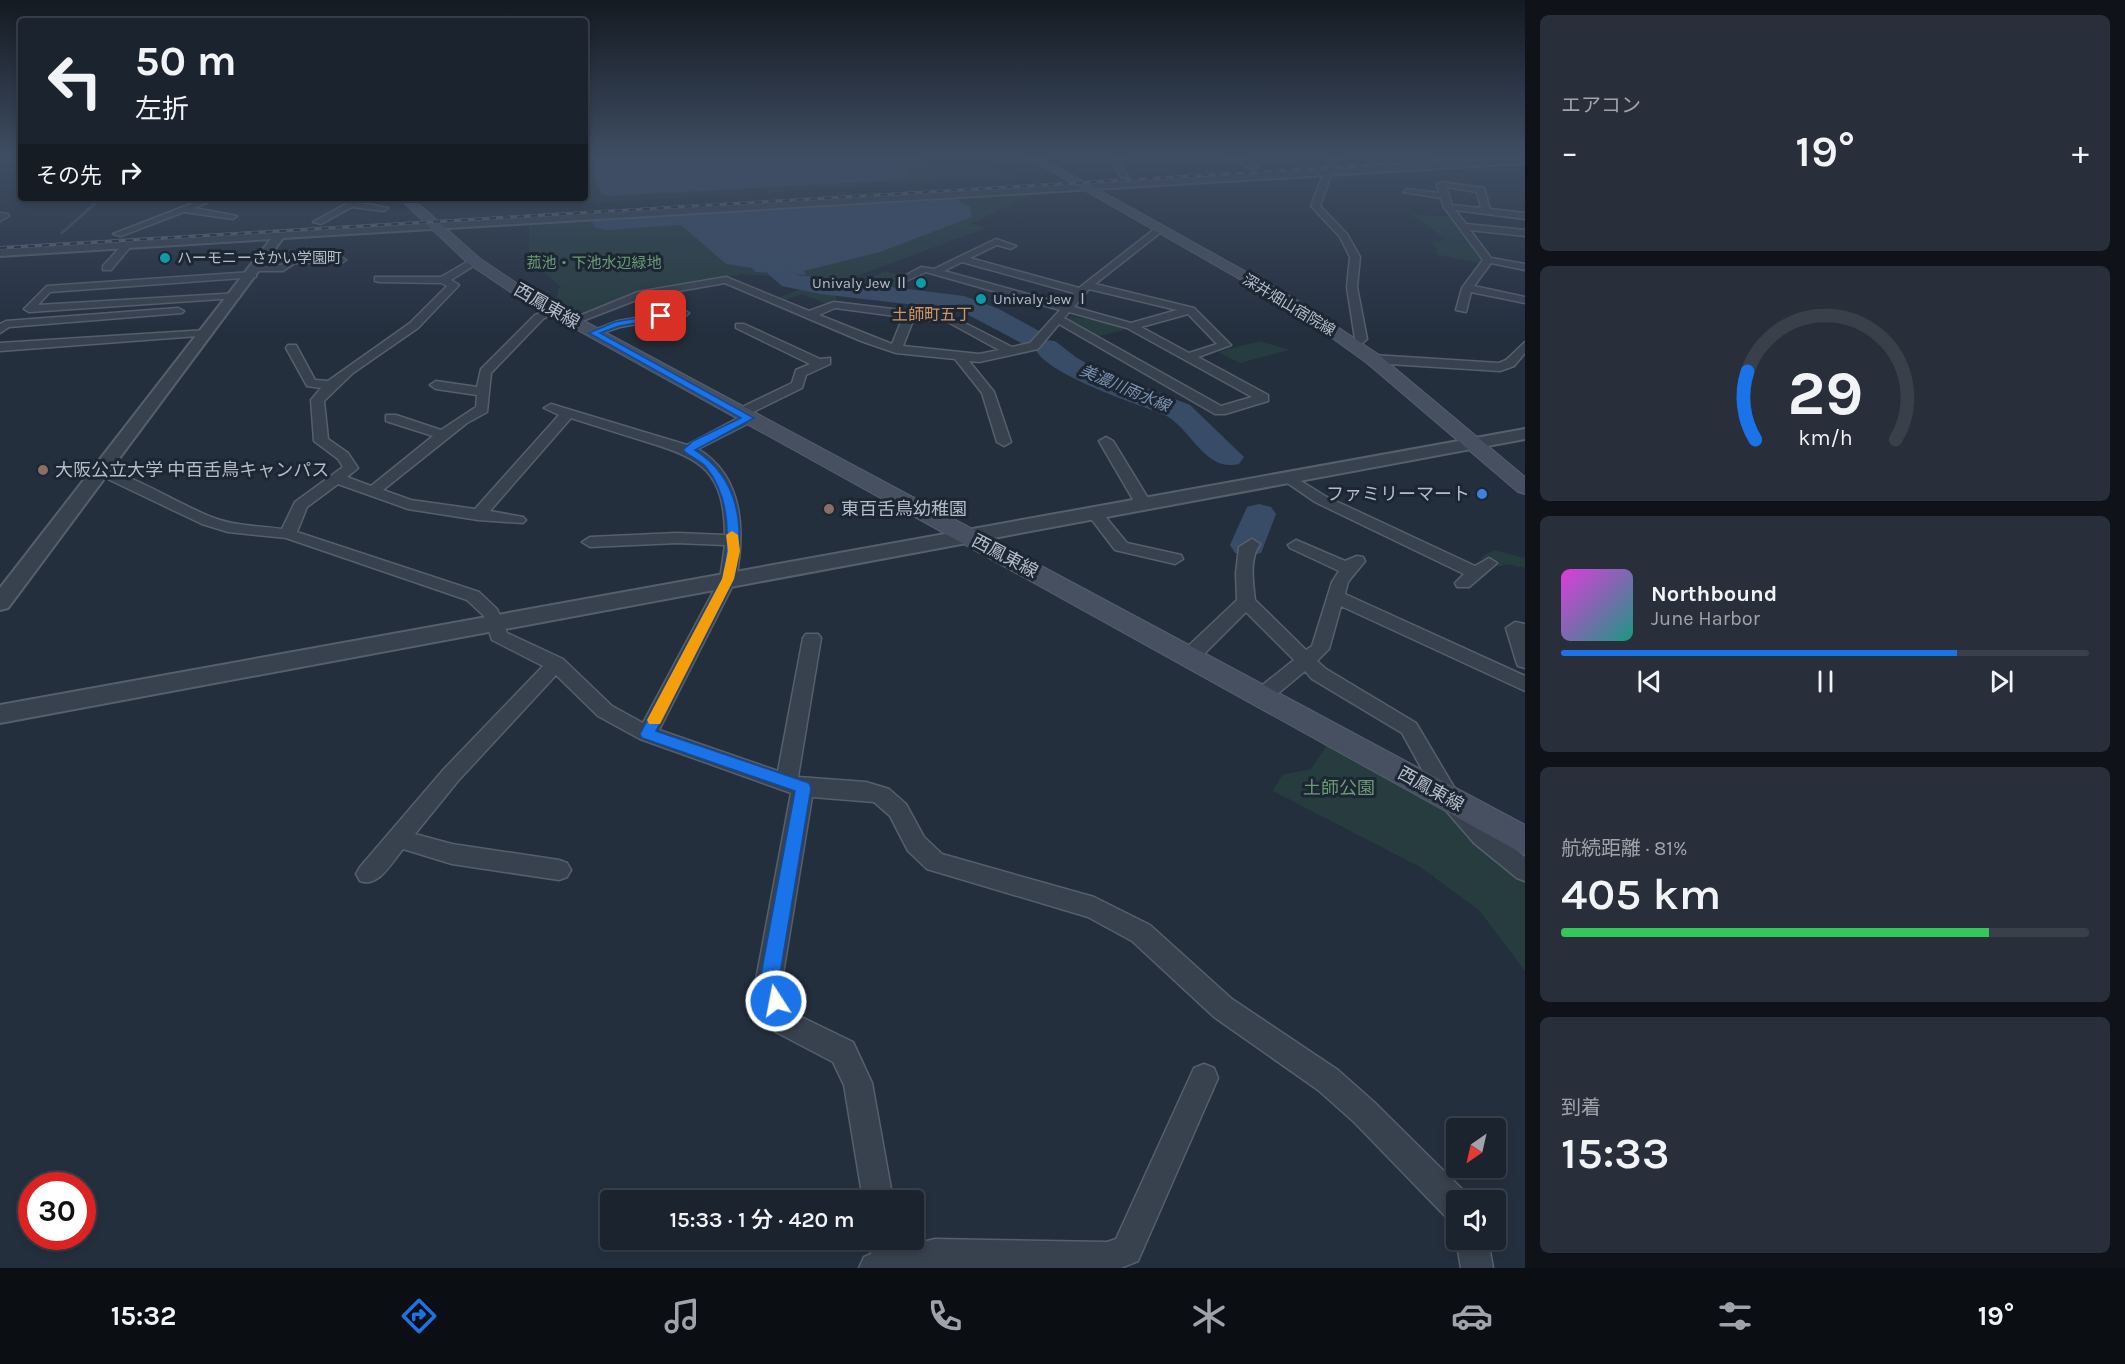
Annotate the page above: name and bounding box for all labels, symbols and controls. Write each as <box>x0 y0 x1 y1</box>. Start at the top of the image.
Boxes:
text: 50 m <box>135 36 237 86</box>
icon: left <box>36 42 114 120</box>
text: 左折 <box>135 93 189 125</box>
text: エアコン <box>1561 94 1641 117</box>
text: 19° <box>1795 125 1855 177</box>
text: − <box>1561 133 1578 171</box>
text: + <box>2072 133 2089 171</box>
icon: right <box>114 156 147 189</box>
text: その先 <box>36 163 102 189</box>
place label: ハーモニーさかい学園町 <box>177 249 342 267</box>
marker: ハーモニーさかい学園町 <box>158 251 172 265</box>
park label: 菰池・下池水辺緑地 <box>526 254 662 272</box>
street label: 深井畑山宿院線 <box>1239 270 1339 340</box>
place label: Univaly Jew Ⅱ <box>812 274 909 292</box>
marker: Univaly Jew Ⅱ <box>914 276 928 290</box>
street label: 西鳳東線 <box>510 278 584 334</box>
pin <box>635 290 686 341</box>
place label: Univaly Jew Ⅰ <box>993 290 1090 308</box>
marker: Univaly Jew Ⅰ <box>974 292 988 306</box>
icon: arrive <box>644 299 677 332</box>
district label: 土師町五丁 <box>892 305 972 324</box>
text: 29 <box>1787 358 1863 431</box>
water label: 美濃川雨水線 <box>1077 360 1175 416</box>
text: km/h <box>1798 426 1852 451</box>
place label: 大阪公立大学 中百舌鳥キャンパス <box>55 459 329 481</box>
marker: 大阪公立大学 中百舌鳥キャンパス <box>36 463 50 477</box>
place label: ファミリーマート <box>1326 483 1470 505</box>
marker: ファミリーマート <box>1475 487 1489 501</box>
place label: 東百舌鳥幼稚園 <box>841 498 967 520</box>
marker: 東百舌鳥幼稚園 <box>822 502 836 516</box>
street label: 西鳳東線 <box>968 529 1042 583</box>
text: Northbound <box>1651 581 1777 607</box>
text: June Harbor <box>1651 607 1760 630</box>
icon: previous <box>1633 665 1666 698</box>
icon: pause <box>1809 665 1842 698</box>
icon: next <box>1985 665 2018 698</box>
street label: 西鳳東線 <box>1394 762 1468 816</box>
park label: 土師公園 <box>1303 777 1375 799</box>
text: 航続距離 · 81% <box>1561 837 1687 860</box>
text: 405 km <box>1561 868 1721 920</box>
position arrow <box>744 969 808 1033</box>
text: 到着 <box>1561 1096 1601 1119</box>
north arrow <box>1446 1118 1506 1178</box>
map controls <box>1446 1118 1506 1250</box>
text: 15:33 <box>1561 1127 1670 1179</box>
speed limit sign: 30 <box>18 1172 96 1250</box>
button: sound <box>1446 1190 1506 1250</box>
text: 15:33 · 1 分 · 420 m <box>669 1207 855 1233</box>
icon: directions <box>398 1295 440 1337</box>
icon: music <box>661 1295 703 1337</box>
icon: phone <box>924 1295 966 1337</box>
icon: climate <box>1188 1295 1230 1337</box>
icon: car <box>1451 1295 1493 1337</box>
icon: filters <box>1714 1295 1756 1337</box>
text: 15:32 <box>111 1300 176 1332</box>
text: 19° <box>1978 1300 2014 1332</box>

